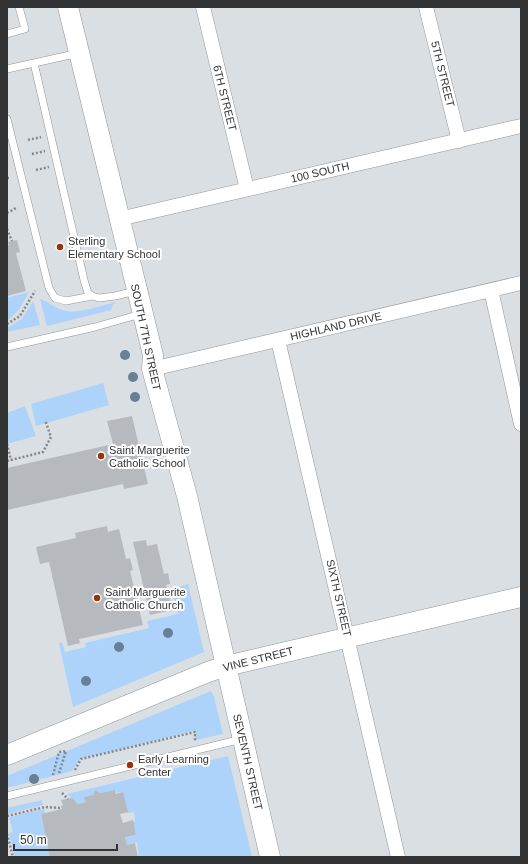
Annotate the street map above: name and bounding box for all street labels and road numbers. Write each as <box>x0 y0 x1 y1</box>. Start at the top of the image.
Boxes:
street label: 5TH STREET <box>429 40 457 108</box>
street label: 6TH STREET <box>211 64 239 132</box>
street label: 100 SOUTH <box>289 159 351 185</box>
street label: SOUTH 7TH STREET <box>129 283 163 392</box>
street label: HIGHLAND DRIVE <box>289 310 383 342</box>
street label: SIXTH STREET <box>324 558 354 638</box>
street label: VINE STREET <box>222 644 295 674</box>
street label: SEVENTH STREET <box>231 713 265 812</box>

